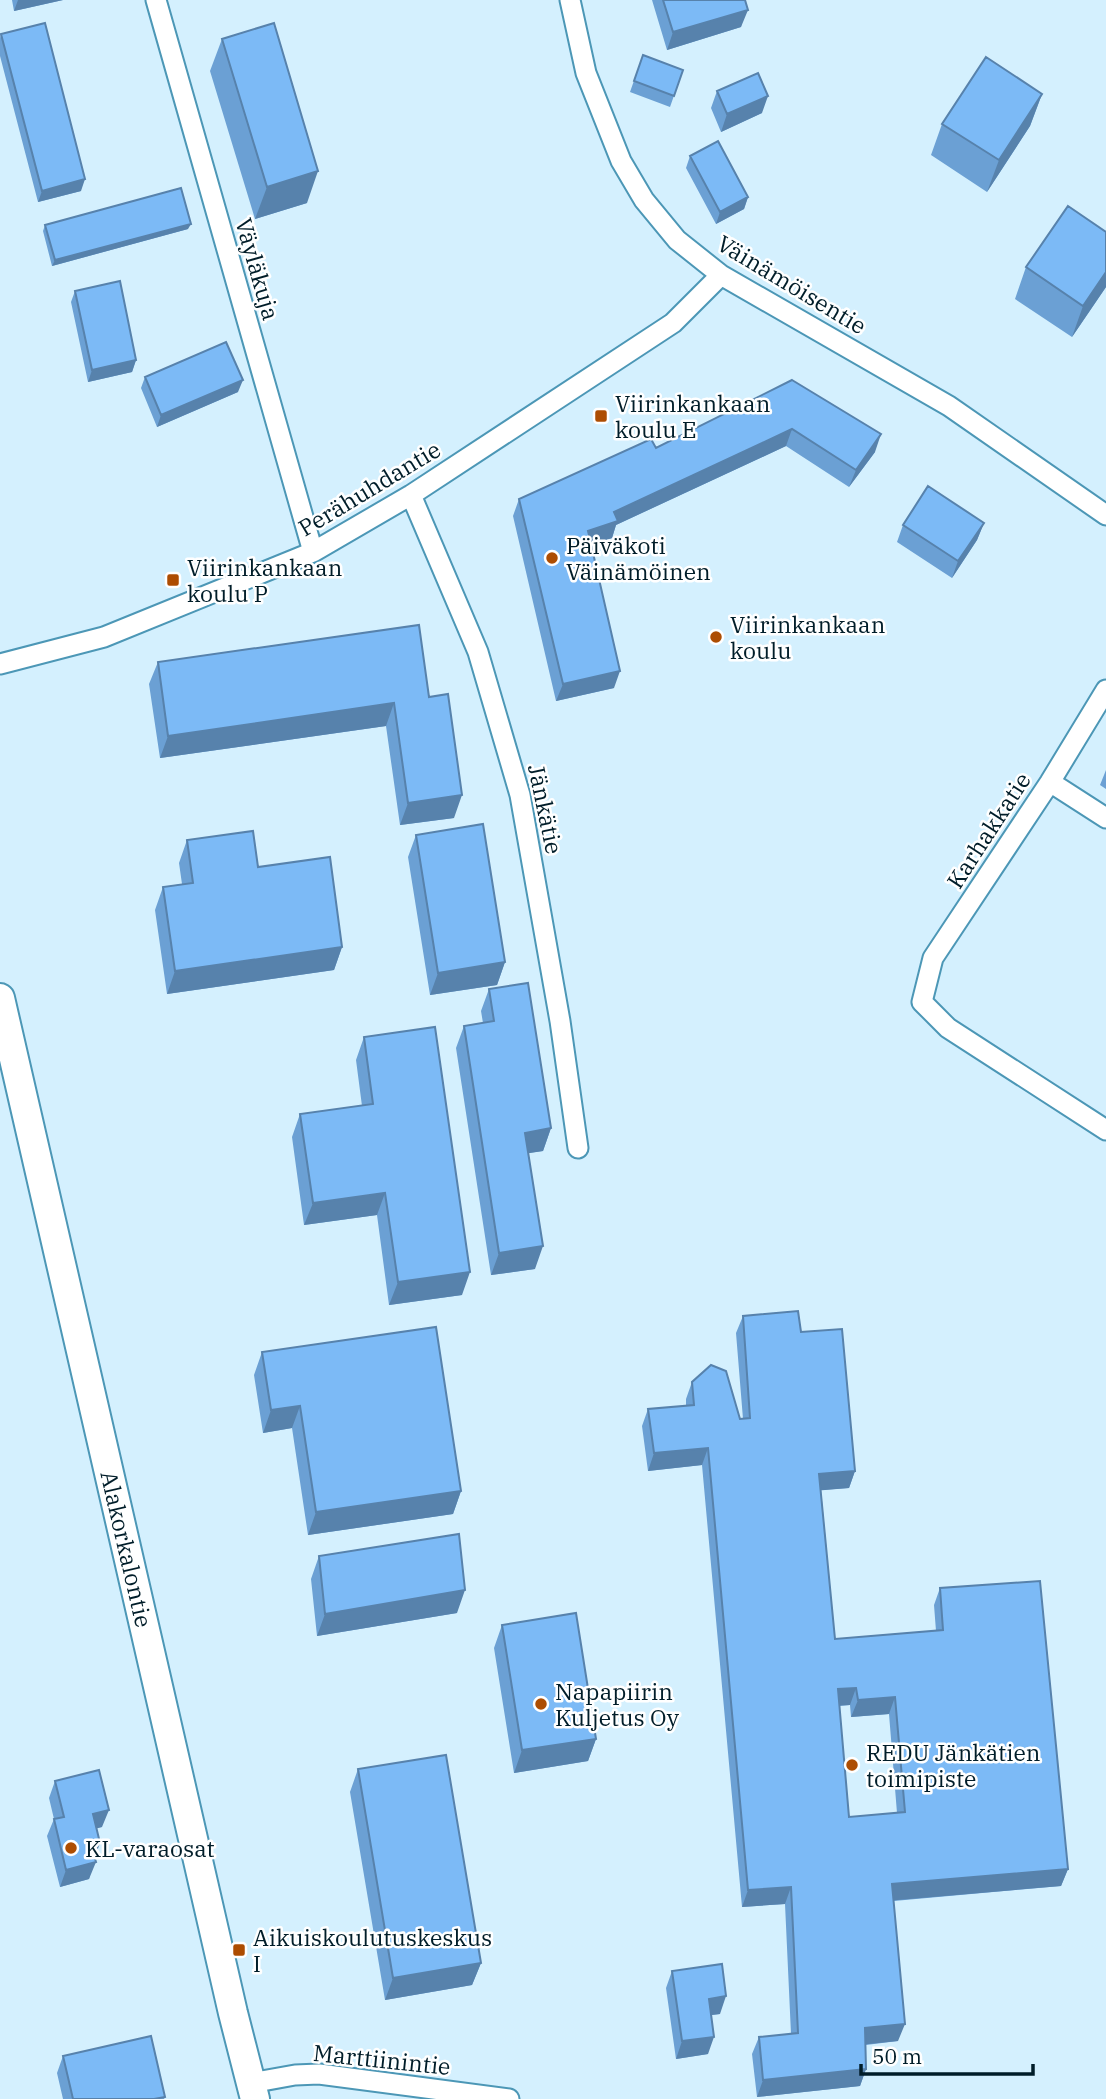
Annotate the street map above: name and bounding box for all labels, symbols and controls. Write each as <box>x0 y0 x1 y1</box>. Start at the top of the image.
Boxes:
street label: Väyläkuja <box>229 214 287 324</box>
street label: Väinämöisentie <box>712 228 872 340</box>
place label: Viirinkankaan koulu E <box>615 388 770 444</box>
marker: Viirinkankaan koulu E <box>593 408 609 424</box>
street label: Perähuhdantie <box>292 434 446 542</box>
place label: Päiväkoti Väinämöinen <box>566 530 711 586</box>
marker: Päiväkoti Väinämöinen <box>544 550 560 566</box>
place label: Viirinkankaan koulu P <box>187 552 342 608</box>
marker: Viirinkankaan koulu P <box>165 572 181 588</box>
place label: Viirinkankaan koulu <box>730 609 885 665</box>
marker: Viirinkankaan koulu <box>708 629 724 645</box>
street label: Jänkätie <box>522 761 570 857</box>
street label: Karhakkatie <box>939 766 1037 894</box>
street label: Alakorkalontie <box>94 1468 160 1630</box>
place label: Napapiirin Kuljetus Oy <box>555 1676 680 1732</box>
marker: Napapiirin Kuljetus Oy <box>533 1696 549 1712</box>
place label: REDU Jänkätien toimipiste <box>866 1737 1040 1793</box>
marker: REDU Jänkätien toimipiste <box>844 1757 860 1773</box>
place label: KL-varaosat <box>85 1833 215 1863</box>
marker: KL-varaosat <box>63 1840 79 1856</box>
place label: Aikuiskoulutuskeskus I <box>253 1922 492 1978</box>
marker: Aikuiskoulutuskeskus I <box>231 1942 247 1958</box>
scale bar <box>861 2032 1032 2076</box>
street label: Marttiinintie <box>312 2037 452 2081</box>
text: 50 m <box>872 2042 922 2070</box>

